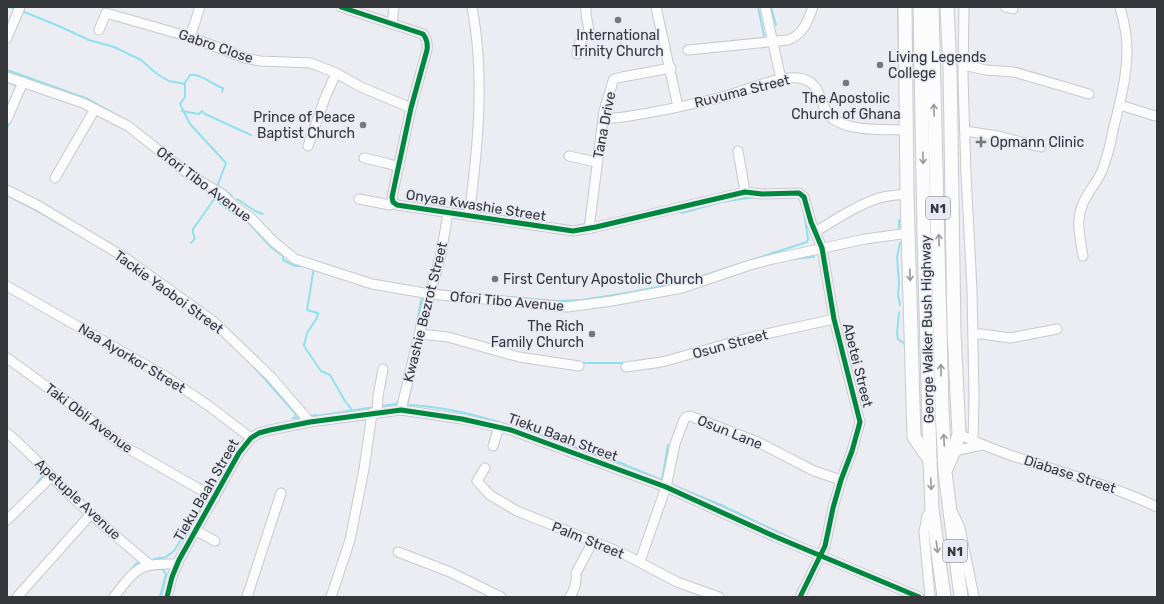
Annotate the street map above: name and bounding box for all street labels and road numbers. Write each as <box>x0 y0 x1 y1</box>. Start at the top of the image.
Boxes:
street label: Gabro Close <box>176 26 256 67</box>
street label: Ruvuma Street <box>693 71 792 112</box>
street label: Tana Drive <box>590 90 619 160</box>
street label: Ofori Tibo Avenue <box>153 143 255 226</box>
street label: Onyaa Kwashie Street <box>405 186 548 225</box>
road number: N1 <box>926 197 950 219</box>
street label: George Walker Bush Highway <box>917 234 938 423</box>
street label: Kwashie Bezrot Street <box>400 240 451 384</box>
street label: Tackie Yaoboi Street <box>111 247 227 338</box>
street label: Ofori Tibo Avenue <box>449 288 565 315</box>
street label: Naa Ayorkor Street <box>75 320 189 397</box>
street label: Abetei Street <box>839 321 876 409</box>
street label: Osun Street <box>691 326 770 363</box>
street label: Taki Obli Avenue <box>42 380 136 457</box>
street label: Tieku Baah Street <box>506 410 621 465</box>
street label: Osun Lane <box>695 412 765 453</box>
street label: Tieku Baah Street <box>170 435 243 545</box>
street label: Diabase Street <box>1022 452 1118 498</box>
street label: Apetuple Avenue <box>31 455 124 544</box>
street label: Palm Street <box>549 518 627 563</box>
road number: N1 <box>943 540 967 562</box>

